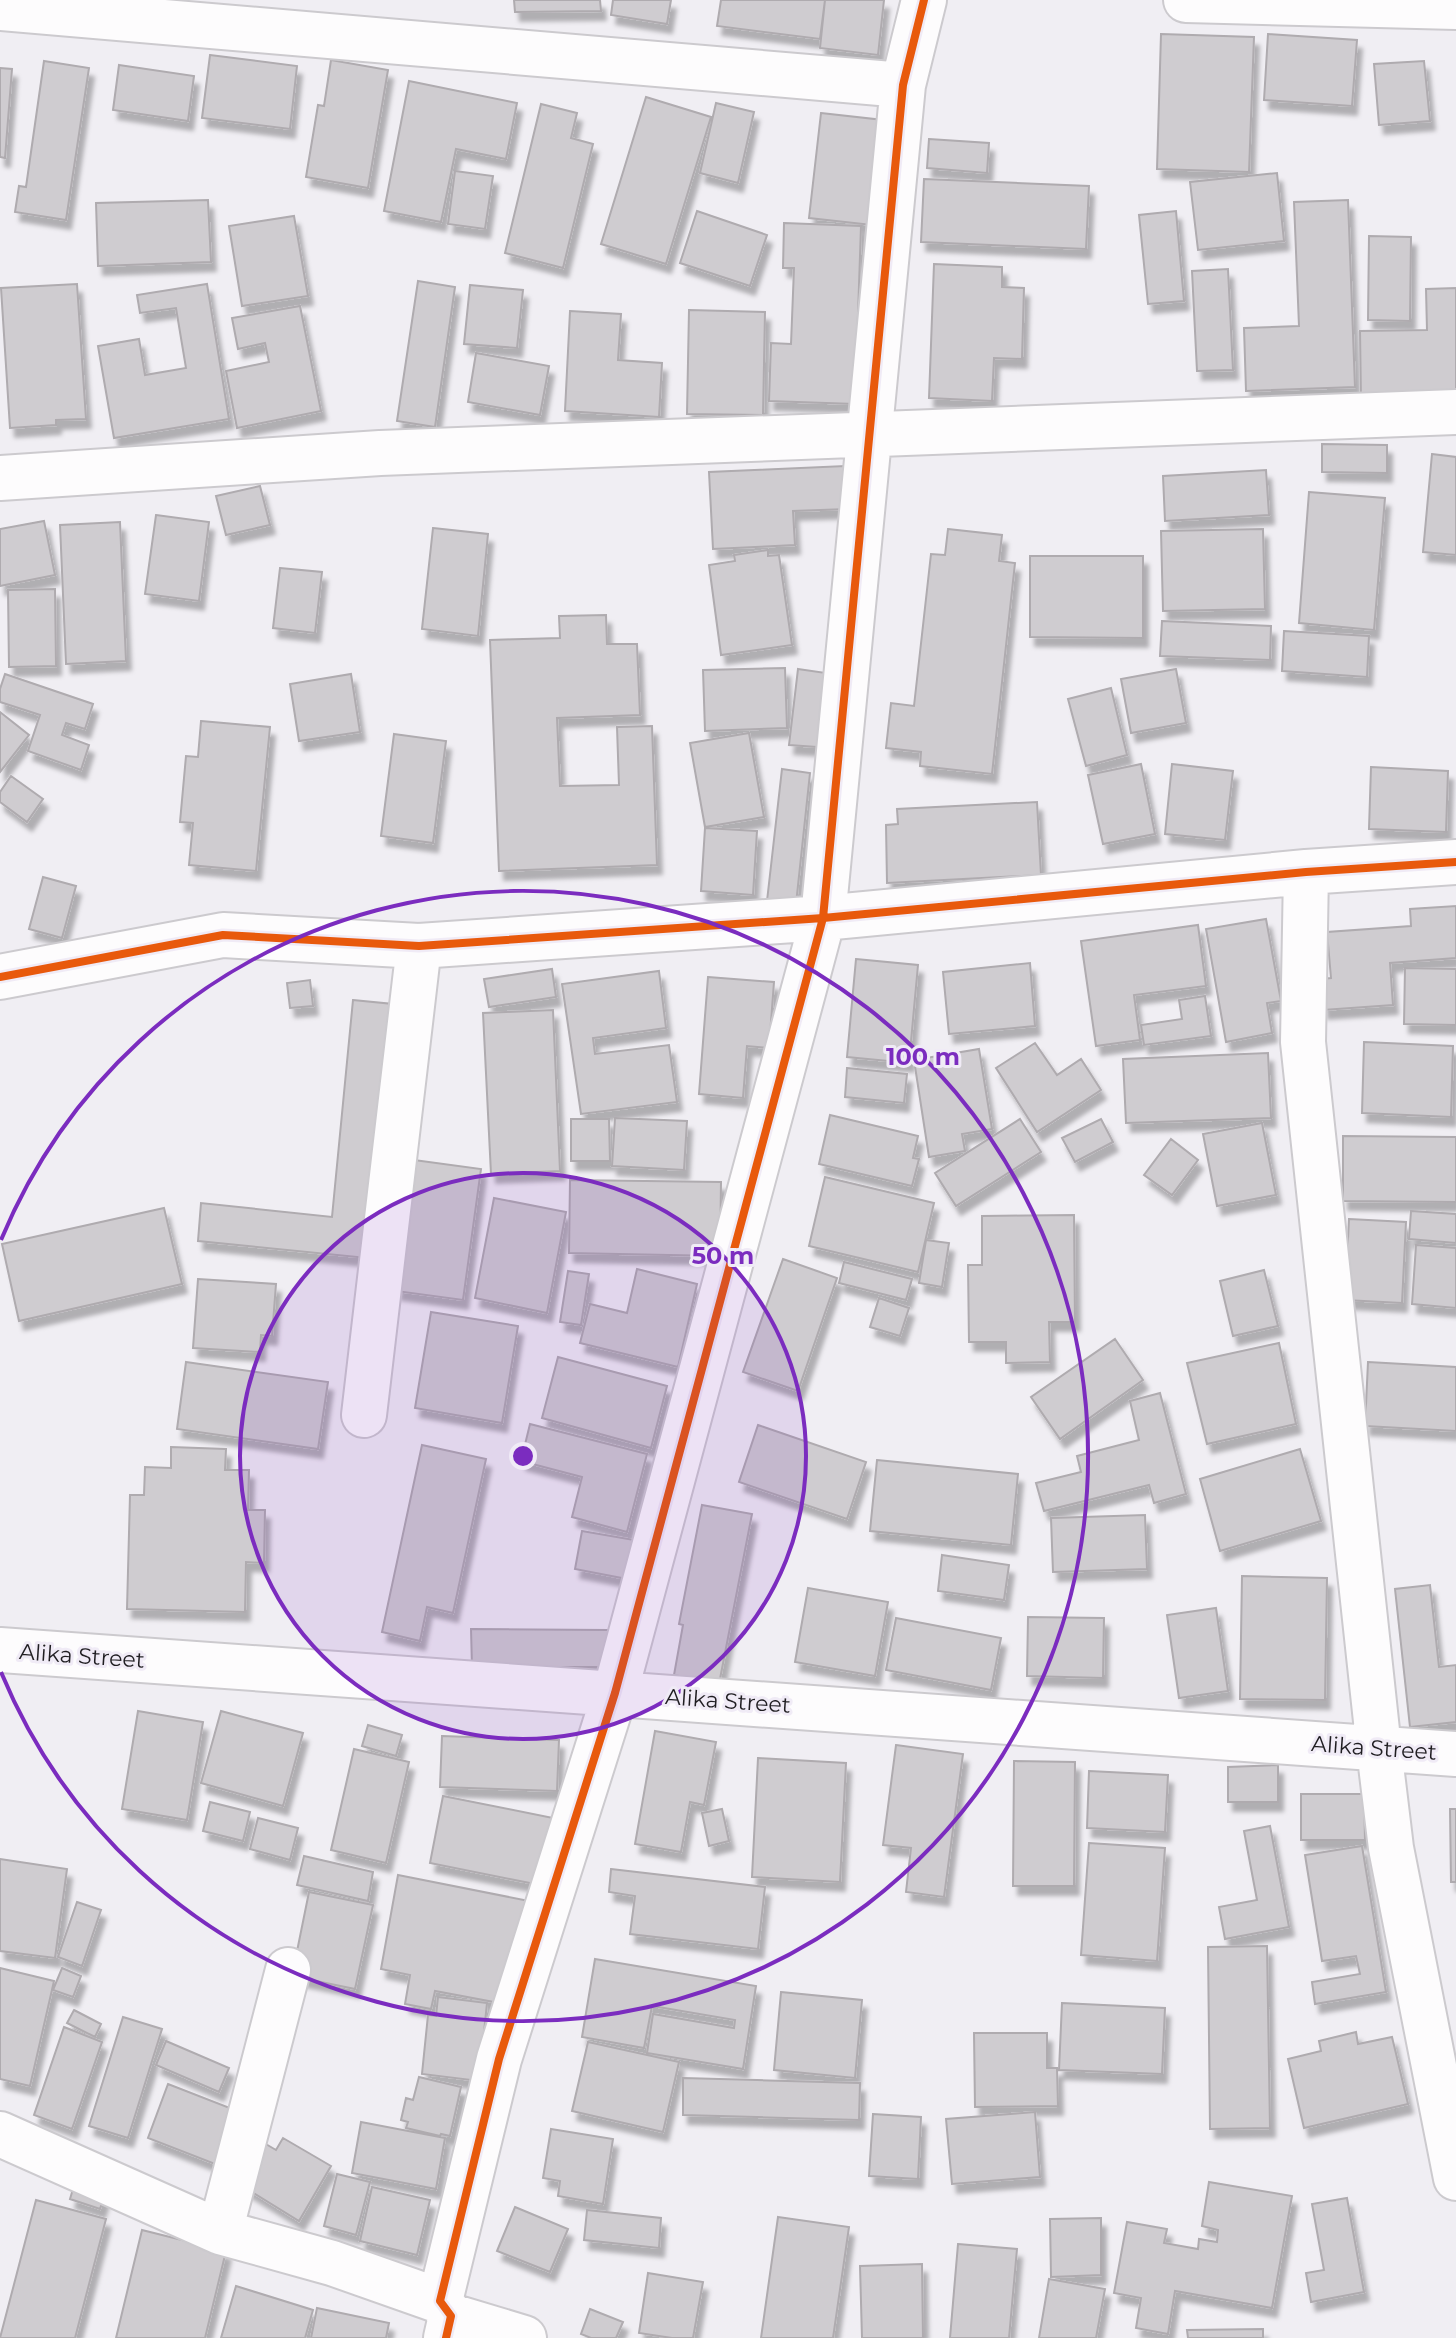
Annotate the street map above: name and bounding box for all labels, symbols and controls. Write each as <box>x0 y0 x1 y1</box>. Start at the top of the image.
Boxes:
text: 100 m <box>886 1042 960 1071</box>
text: 50 m <box>692 1241 754 1270</box>
centre of rings <box>509 1442 537 1470</box>
street label: Alika Street <box>18 1638 146 1674</box>
street label: Alika Street <box>664 1683 792 1719</box>
street label: Alika Street <box>1310 1730 1438 1766</box>

